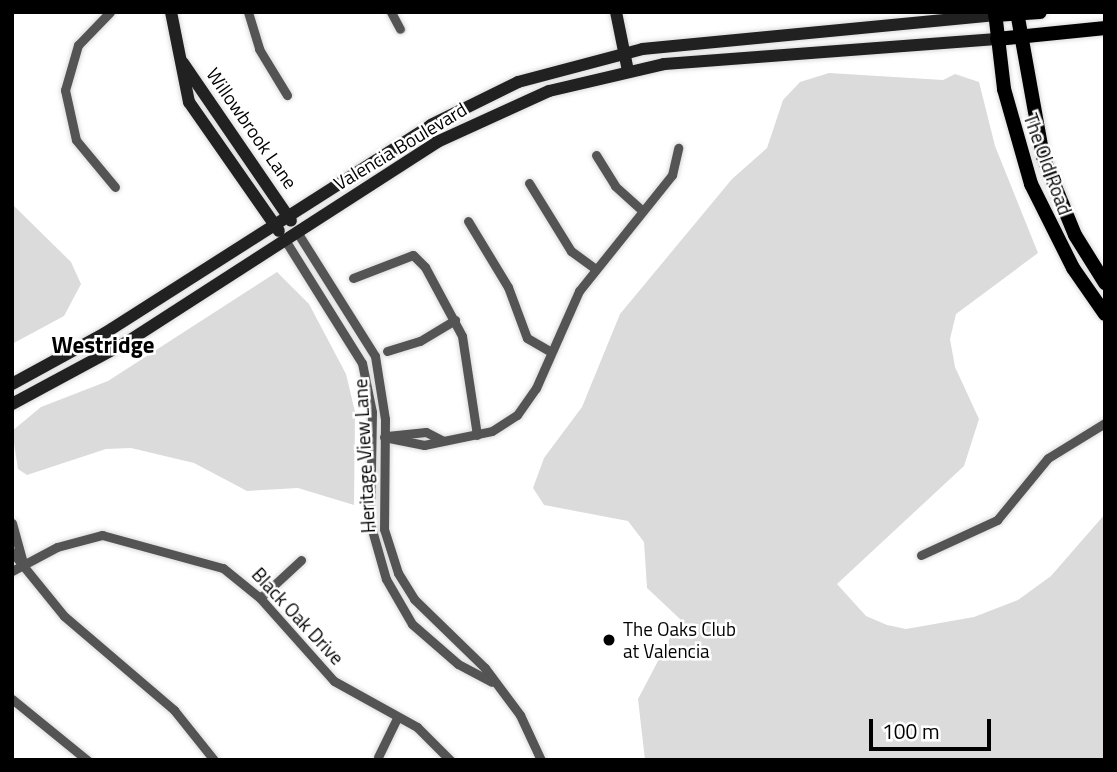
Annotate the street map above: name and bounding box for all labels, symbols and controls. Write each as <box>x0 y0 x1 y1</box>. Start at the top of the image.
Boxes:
street label: Willowbrook Lane <box>202 63 302 193</box>
street label: Valencia Boulevard <box>329 97 471 195</box>
street label: The Old Road <box>1019 110 1077 218</box>
district label: Westridge <box>51 331 155 359</box>
street label: Heritage View Lane <box>349 378 379 534</box>
street label: Black Oak Drive <box>247 563 349 669</box>
place label: The Oaks Club at Valencia <box>623 618 736 662</box>
marker: The Oaks Club at Valencia <box>601 632 617 648</box>
scale bar <box>872 706 995 750</box>
text: 100 m <box>882 715 939 747</box>

